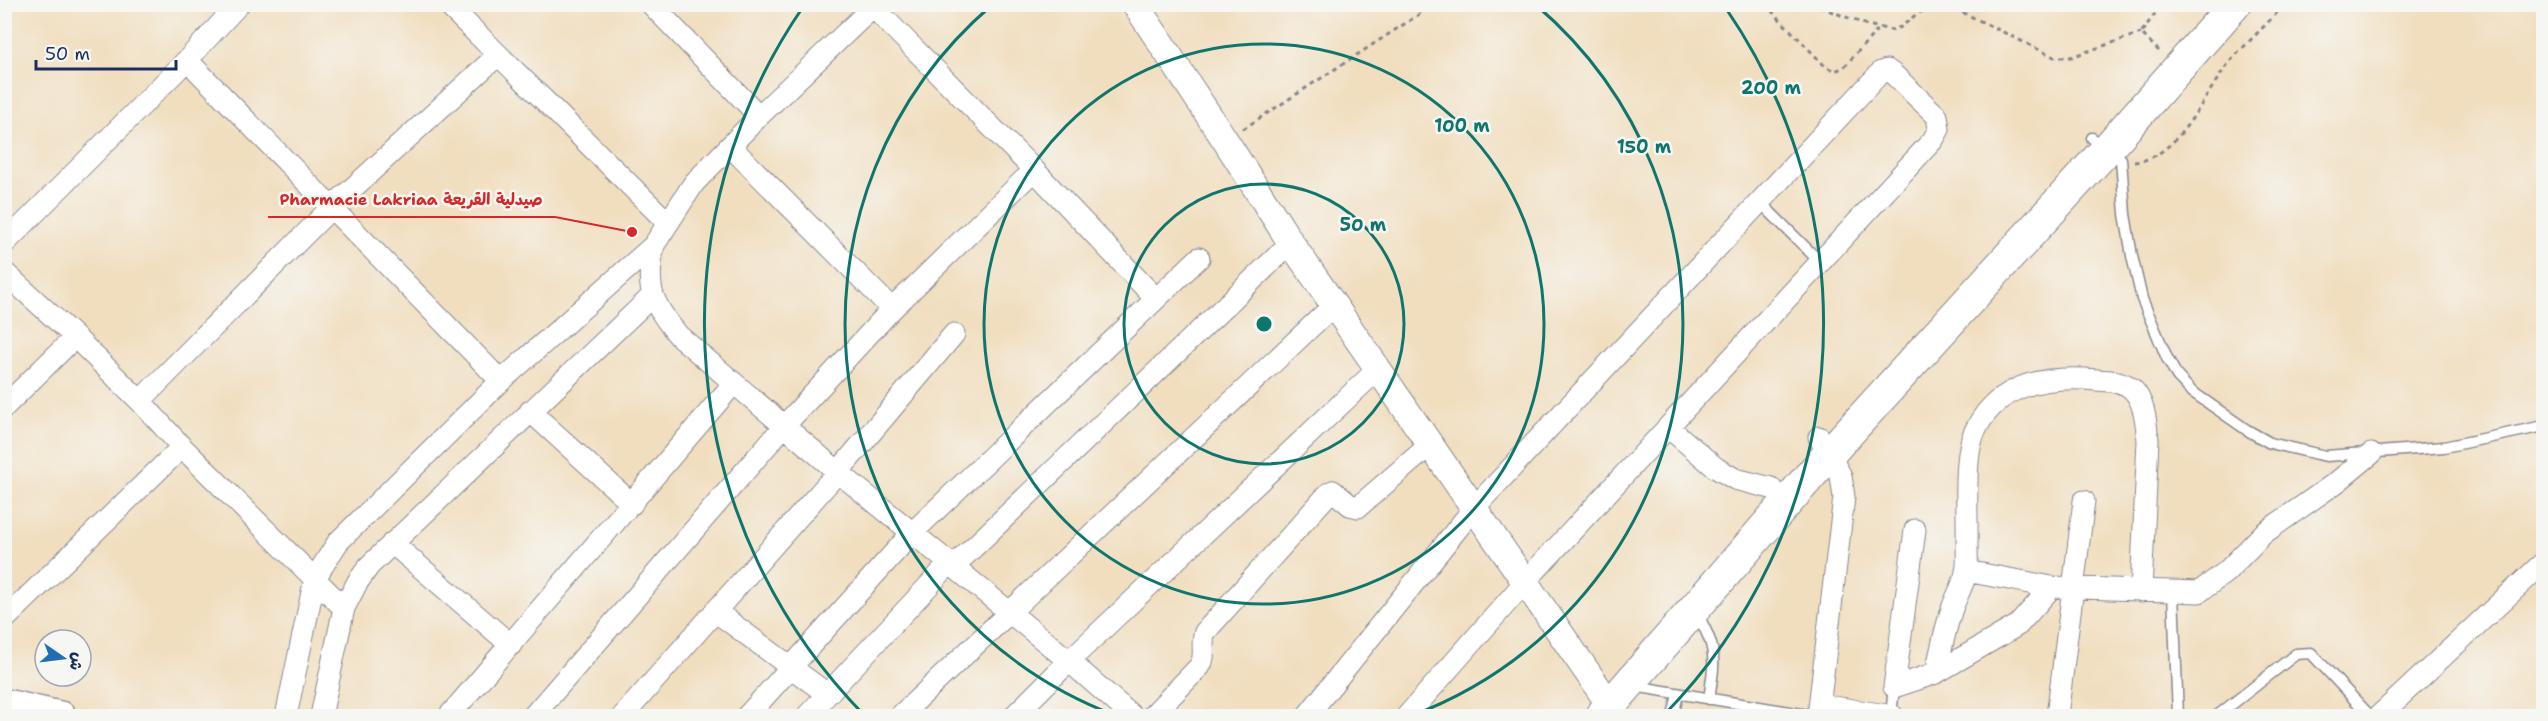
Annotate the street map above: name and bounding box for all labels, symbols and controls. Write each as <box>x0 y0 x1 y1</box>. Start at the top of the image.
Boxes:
scale bar <box>36 33 176 71</box>
text: 50 m <box>45 42 90 66</box>
text: 200 m <box>1741 76 1802 100</box>
text: 100 m <box>1434 114 1490 138</box>
text: 150 m <box>1617 135 1672 159</box>
callout: Pharmacie Lakriaa صيدلية القريعة <box>268 183 555 217</box>
text: Pharmacie Lakriaa صيدلية القريعة <box>279 189 543 210</box>
text: 50 m <box>1340 213 1387 237</box>
centre of rings <box>1254 314 1274 334</box>
north arrow <box>33 628 93 688</box>
text: ش <box>65 650 89 673</box>

